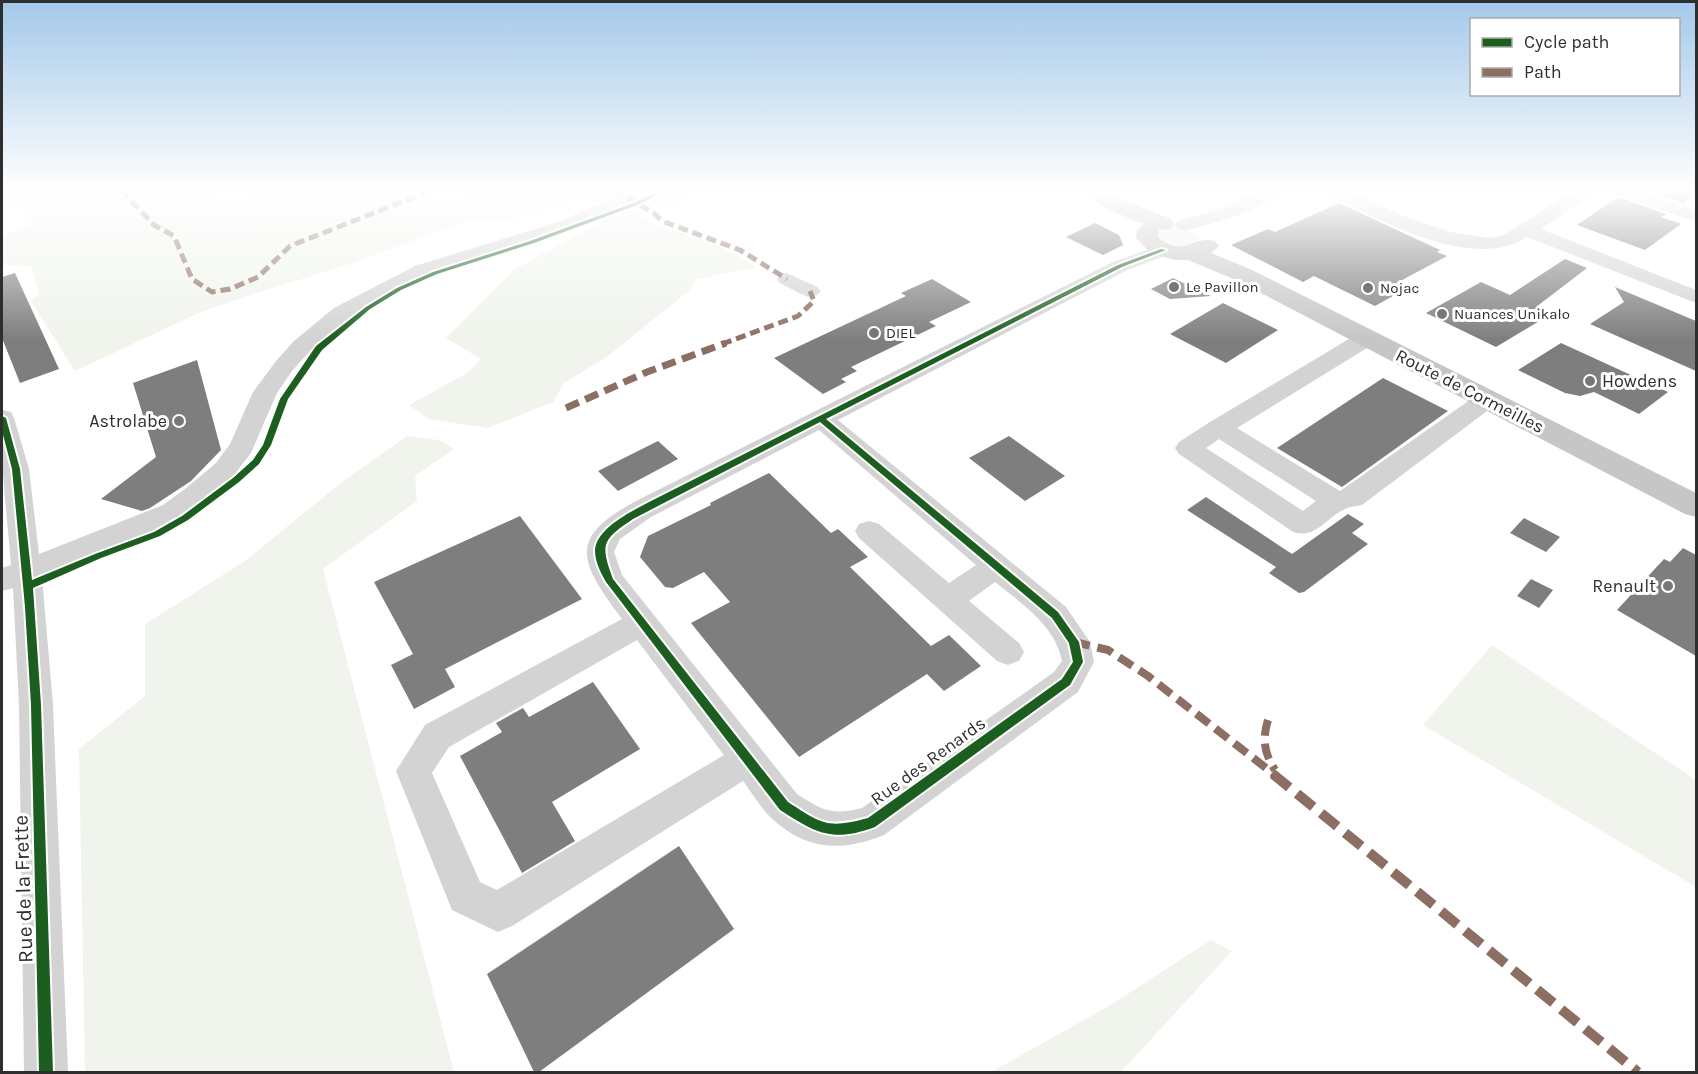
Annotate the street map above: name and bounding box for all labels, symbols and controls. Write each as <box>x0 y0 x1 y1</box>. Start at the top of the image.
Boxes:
legend <box>1470 18 1680 96</box>
text: Cycle path <box>1524 31 1609 53</box>
text: Path <box>1524 61 1562 83</box>
place label: Le Pavillon <box>1186 278 1259 296</box>
place label: Nojac <box>1380 279 1419 297</box>
marker: Le Pavillon <box>1167 280 1181 294</box>
marker: Nojac <box>1361 281 1375 295</box>
place label: Nuances Unikalo <box>1454 305 1570 323</box>
marker: Nuances Unikalo <box>1435 307 1449 321</box>
place label: DIEL <box>886 324 916 342</box>
marker: DIEL <box>867 326 881 340</box>
street label: Route de Cormeilles <box>1392 344 1548 438</box>
place label: Howdens <box>1602 370 1677 392</box>
marker: Howdens <box>1583 374 1597 388</box>
place label: Astrolabe <box>89 410 167 432</box>
marker: Astrolabe <box>172 414 186 428</box>
place label: Renault <box>1592 575 1656 597</box>
marker: Renault <box>1661 579 1675 593</box>
street label: Rue des Renards <box>866 712 990 810</box>
street label: Rue de la Frette <box>8 815 38 963</box>

